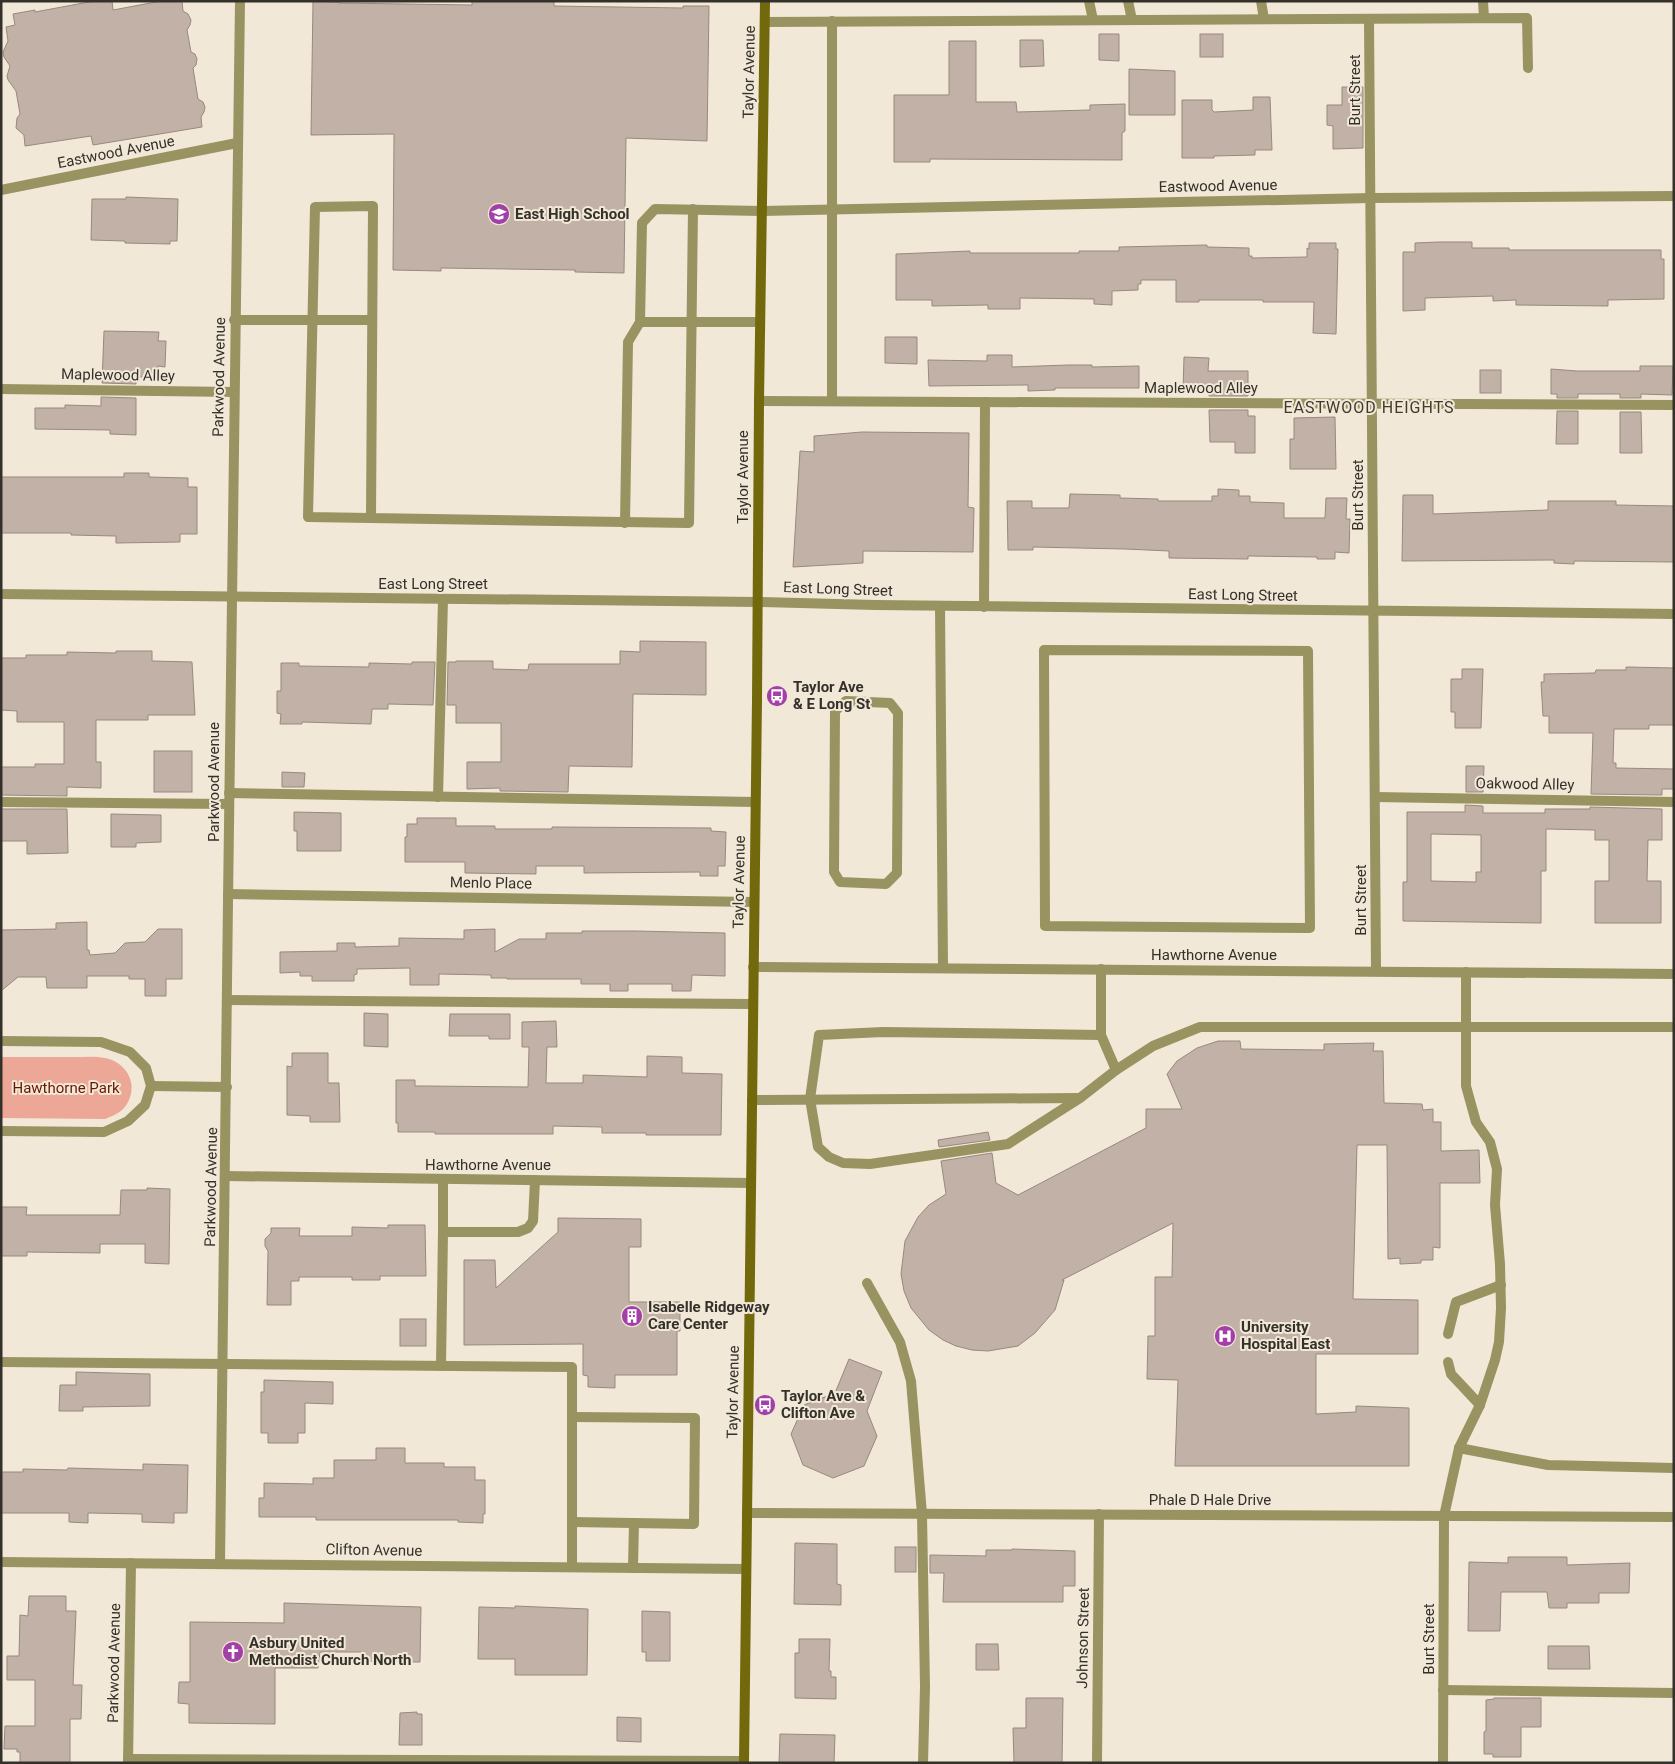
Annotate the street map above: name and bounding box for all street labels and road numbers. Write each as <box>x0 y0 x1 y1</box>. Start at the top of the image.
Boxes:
street label: Taylor Avenue <box>739 25 759 119</box>
street label: Burt Street <box>1346 54 1364 126</box>
street label: Eastwood Avenue <box>56 132 176 172</box>
street label: Eastwood Avenue <box>1158 176 1278 196</box>
street label: Parkwood Avenue <box>209 317 229 437</box>
street label: Maplewood Alley <box>61 365 175 385</box>
street label: Maplewood Alley <box>1144 379 1258 397</box>
street label: Taylor Avenue <box>734 430 752 524</box>
street label: Burt Street <box>1349 459 1367 531</box>
street label: East Long Street <box>378 575 488 593</box>
street label: East Long Street <box>783 578 893 600</box>
street label: East Long Street <box>1188 585 1298 605</box>
street label: Parkwood Avenue <box>205 722 223 842</box>
street label: Oakwood Alley <box>1476 774 1574 794</box>
street label: Taylor Avenue <box>729 835 749 929</box>
street label: Burt Street <box>1352 864 1370 936</box>
street label: Menlo Place <box>450 873 532 893</box>
street label: Hawthorne Avenue <box>1151 946 1277 964</box>
street label: Parkwood Avenue <box>201 1127 221 1247</box>
street label: Hawthorne Avenue <box>425 1156 551 1174</box>
street label: Taylor Avenue <box>723 1345 743 1439</box>
street label: Phale D Hale Drive <box>1149 1491 1271 1509</box>
street label: Clifton Avenue <box>326 1540 423 1560</box>
street label: Johnson Street <box>1073 1587 1093 1689</box>
street label: Parkwood Avenue <box>104 1603 124 1723</box>
street label: Burt Street <box>1420 1603 1438 1675</box>

